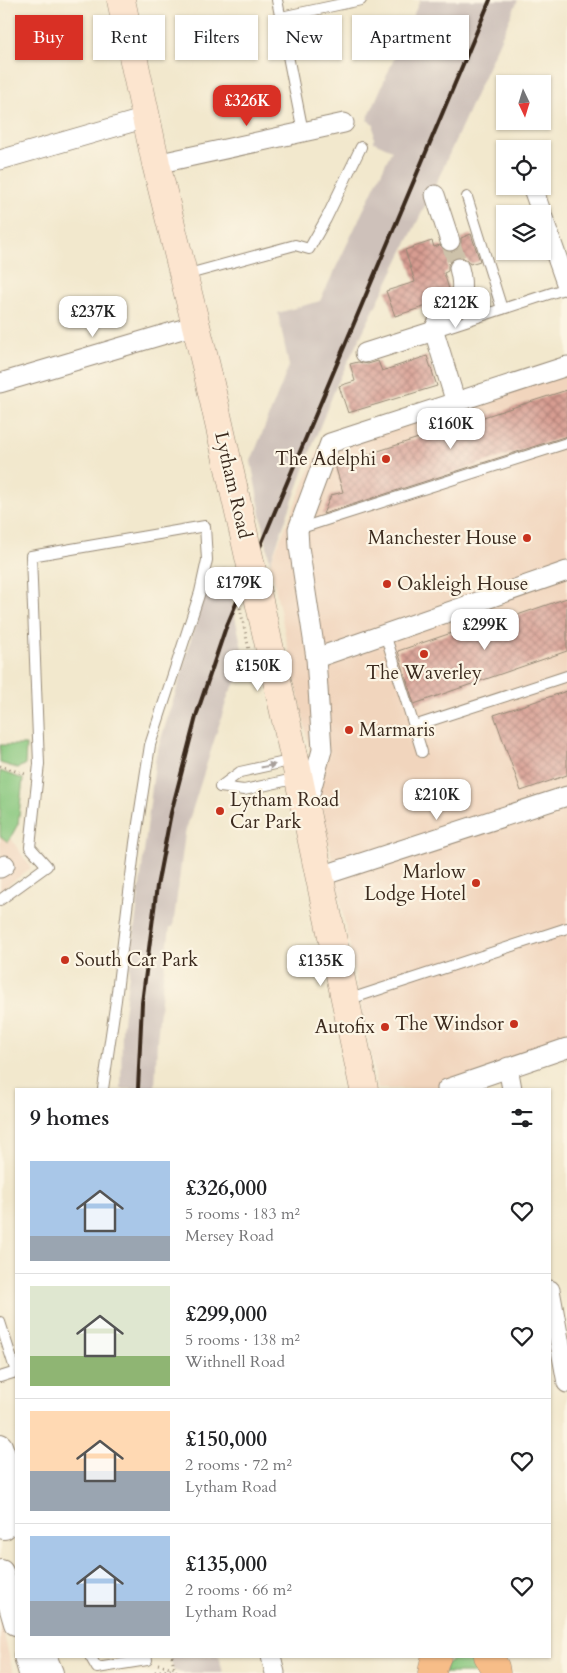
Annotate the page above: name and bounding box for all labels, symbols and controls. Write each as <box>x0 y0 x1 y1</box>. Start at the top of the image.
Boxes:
chip: Buy <box>15 15 83 60</box>
chip: Rent <box>93 15 165 60</box>
chip: Filters <box>175 15 258 60</box>
chip: New <box>268 15 342 60</box>
chip: Apartment <box>352 15 469 60</box>
north arrow <box>496 75 551 130</box>
map controls <box>496 75 551 260</box>
pin: £326K <box>212 84 282 127</box>
text: £326K <box>224 90 270 112</box>
button: locate <box>496 140 551 195</box>
button: layers <box>496 205 551 260</box>
pin: £212K <box>421 286 491 329</box>
text: £212K <box>433 292 479 314</box>
pin: £237K <box>58 296 128 338</box>
text: £237K <box>70 301 116 323</box>
pin: £160K <box>416 408 486 450</box>
text: £160K <box>428 413 474 435</box>
street label: Lytham Road <box>208 429 258 541</box>
place label: The Adelphi <box>275 446 376 472</box>
marker: The Adelphi <box>380 453 392 465</box>
place label: Manchester House <box>368 525 517 551</box>
marker: Manchester House <box>521 532 533 544</box>
pin: £179K <box>204 566 274 609</box>
place label: Oakleigh House <box>397 571 528 597</box>
text: £179K <box>216 572 262 594</box>
marker: Oakleigh House <box>381 578 393 590</box>
pin: £299K <box>450 608 520 651</box>
text: £299K <box>462 614 508 636</box>
marker: The Waverley <box>418 648 430 660</box>
pin: £150K <box>223 650 293 692</box>
text: £150K <box>235 655 281 677</box>
place label: The Waverley <box>366 660 482 686</box>
place label: Marmaris <box>359 717 435 743</box>
marker: Marmaris <box>343 724 355 736</box>
one-way arrow <box>260 762 275 770</box>
pin: £210K <box>402 778 472 821</box>
text: £210K <box>414 784 460 806</box>
place label: Lytham Road Car Park <box>230 787 339 835</box>
marker: Lytham Road Car Park <box>214 805 226 817</box>
place label: Marlow Lodge Hotel <box>364 859 466 907</box>
marker: Marlow Lodge Hotel <box>470 877 482 889</box>
pin: £135K <box>286 944 356 987</box>
place label: South Car Park <box>75 947 199 973</box>
text: £135K <box>298 950 344 972</box>
marker: South Car Park <box>59 954 71 966</box>
place label: The Windsor <box>395 1011 504 1037</box>
place label: Autofix <box>315 1014 376 1040</box>
marker: The Windsor <box>508 1018 520 1030</box>
marker: Autofix <box>379 1021 391 1033</box>
text: 9 homes <box>30 1104 109 1133</box>
icon: filters <box>508 1104 536 1132</box>
text: £326,000 <box>185 1174 267 1203</box>
icon: home <box>70 1181 130 1241</box>
icon: heart <box>508 1197 536 1225</box>
text: 5 rooms · 183 m² <box>185 1203 300 1225</box>
text: Mersey Road <box>185 1225 274 1247</box>
text: £299,000 <box>185 1300 267 1329</box>
icon: home <box>70 1306 130 1366</box>
icon: heart <box>508 1322 536 1350</box>
text: 5 rooms · 138 m² <box>185 1329 300 1351</box>
text: Withnell Road <box>185 1351 285 1373</box>
text: £150,000 <box>185 1425 267 1454</box>
icon: home <box>70 1431 130 1491</box>
icon: heart <box>508 1447 536 1475</box>
text: 2 rooms · 72 m² <box>185 1454 292 1476</box>
text: Lytham Road <box>185 1476 277 1498</box>
text: £135,000 <box>185 1550 267 1579</box>
icon: home <box>70 1556 130 1616</box>
icon: heart <box>508 1572 536 1600</box>
text: 2 rooms · 66 m² <box>185 1579 292 1601</box>
text: Lytham Road <box>185 1601 277 1623</box>

